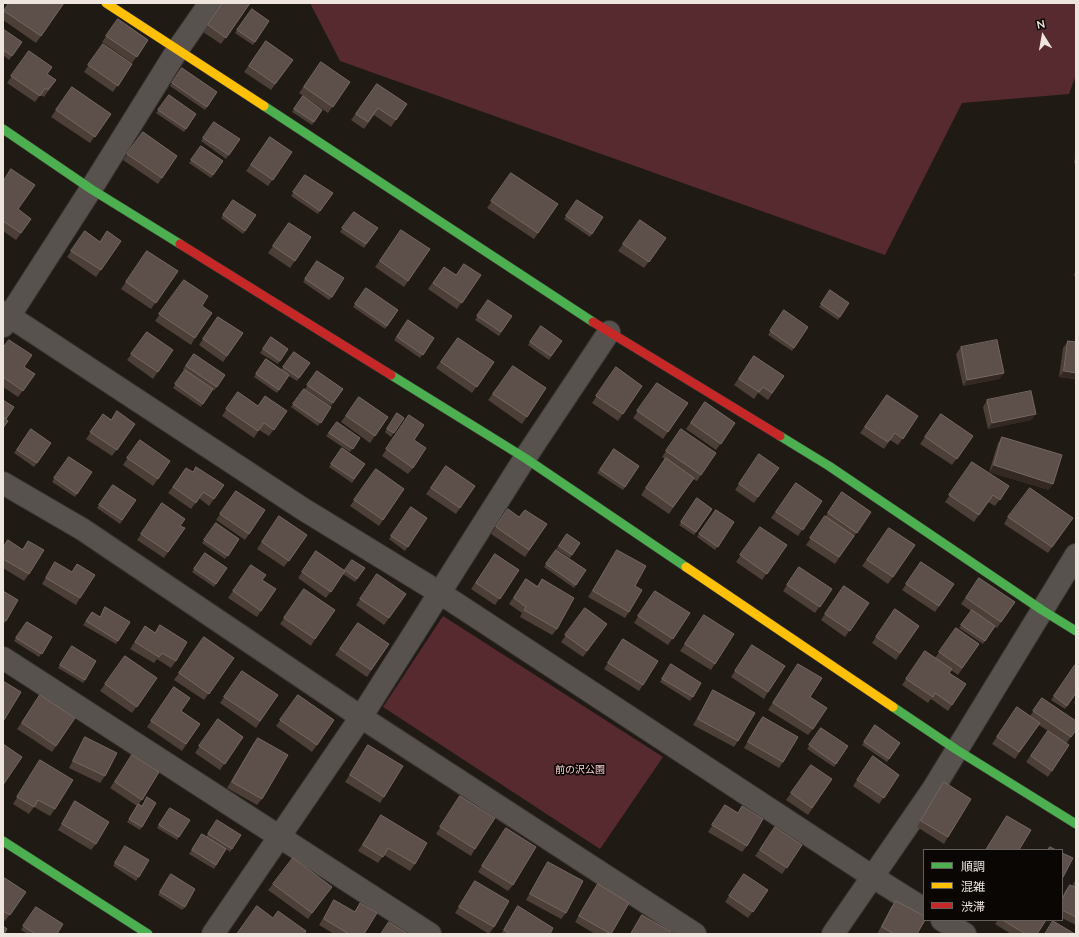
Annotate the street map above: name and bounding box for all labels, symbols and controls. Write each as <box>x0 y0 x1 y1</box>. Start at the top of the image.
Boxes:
north arrow <box>1023 16 1063 56</box>
text: N <box>1035 17 1046 32</box>
park label: 前の沢公園 <box>555 764 605 776</box>
legend <box>923 849 1063 921</box>
text: 順調 <box>961 859 985 874</box>
text: 混雑 <box>961 879 985 894</box>
text: 渋滞 <box>961 899 985 914</box>

